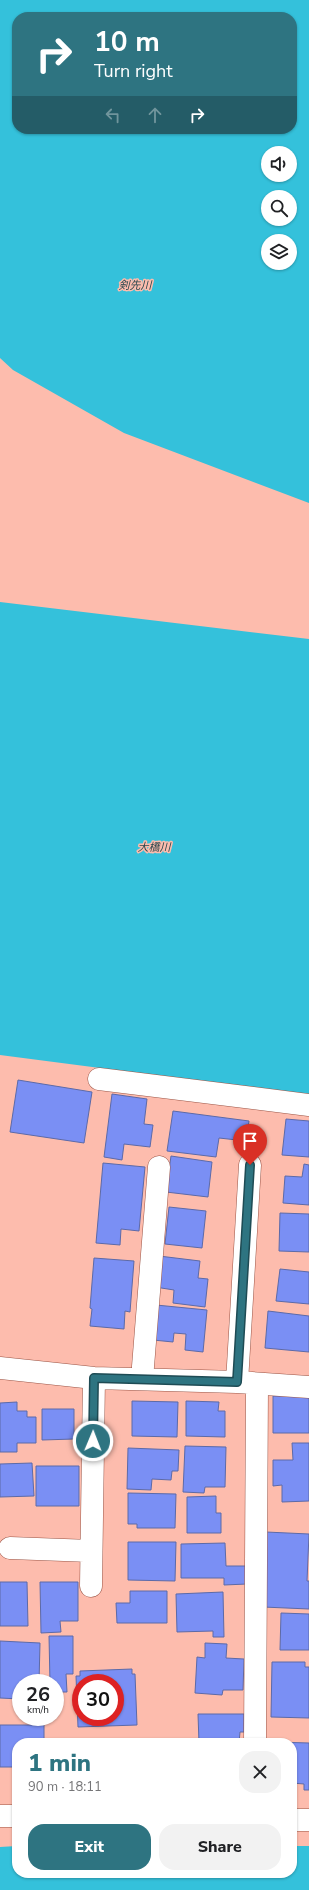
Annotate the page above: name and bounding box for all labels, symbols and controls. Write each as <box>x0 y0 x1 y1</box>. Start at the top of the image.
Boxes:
text: 10 m <box>94 23 160 61</box>
icon: right <box>28 28 80 80</box>
text: Turn right <box>94 59 173 83</box>
icon: left <box>102 104 124 126</box>
icon: ahead <box>144 104 166 126</box>
icon: right <box>186 104 208 126</box>
map controls <box>261 146 297 270</box>
button: sound <box>261 146 297 182</box>
button: search <box>261 190 297 226</box>
button: layers <box>261 234 297 270</box>
water label: 剣先川 <box>119 278 152 293</box>
water label: 大橋川 <box>138 840 171 855</box>
pin <box>233 1124 267 1165</box>
icon: arrive <box>239 1130 261 1152</box>
position arrow <box>72 1420 114 1462</box>
speed limit sign: 30 <box>72 1674 124 1726</box>
text: 26 <box>26 1681 50 1708</box>
text: km/h <box>27 1703 49 1717</box>
text: 1 min <box>28 1747 91 1779</box>
button: close <box>239 1751 281 1793</box>
text: 90 m · 18:11 <box>28 1778 102 1796</box>
button: Exit <box>28 1824 151 1870</box>
button: Share <box>159 1824 281 1870</box>

